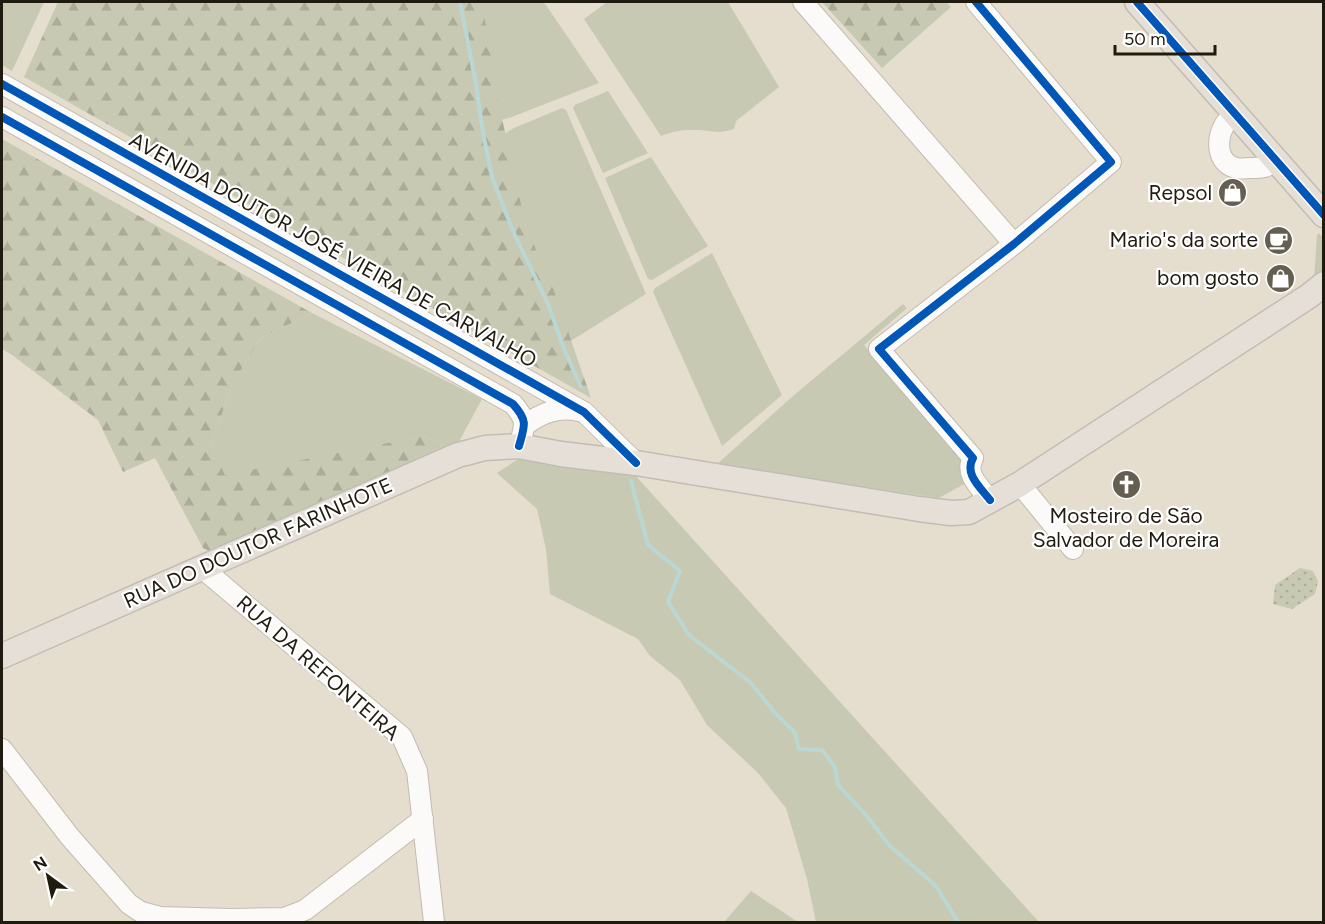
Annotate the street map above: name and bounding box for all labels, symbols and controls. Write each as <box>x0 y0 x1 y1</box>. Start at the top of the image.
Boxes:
scale bar <box>1115 18 1216 56</box>
text: 50 m <box>1124 28 1166 50</box>
street label: AVENIDA DOUTOR JOSÉ VIEIRA DE CARVALHO <box>125 127 541 372</box>
shop icon: Repsol <box>1217 177 1249 209</box>
place label: Repsol <box>1148 180 1212 205</box>
cafe icon: Mario's da sorte <box>1263 224 1295 256</box>
place label: Mario's da sorte <box>1110 227 1258 252</box>
shop icon: bom gosto <box>1264 262 1296 294</box>
place label: bom gosto <box>1157 265 1259 290</box>
church icon: Mosteiro de São Salvador de Moreira <box>1110 469 1142 501</box>
street label: RUA DO DOUTOR FARINHOTE <box>120 472 396 613</box>
place label: Mosteiro de São Salvador de Moreira <box>1033 503 1219 552</box>
street label: RUA DA REFONTEIRA <box>232 590 405 745</box>
north arrow <box>18 846 78 906</box>
text: N <box>30 853 50 875</box>

